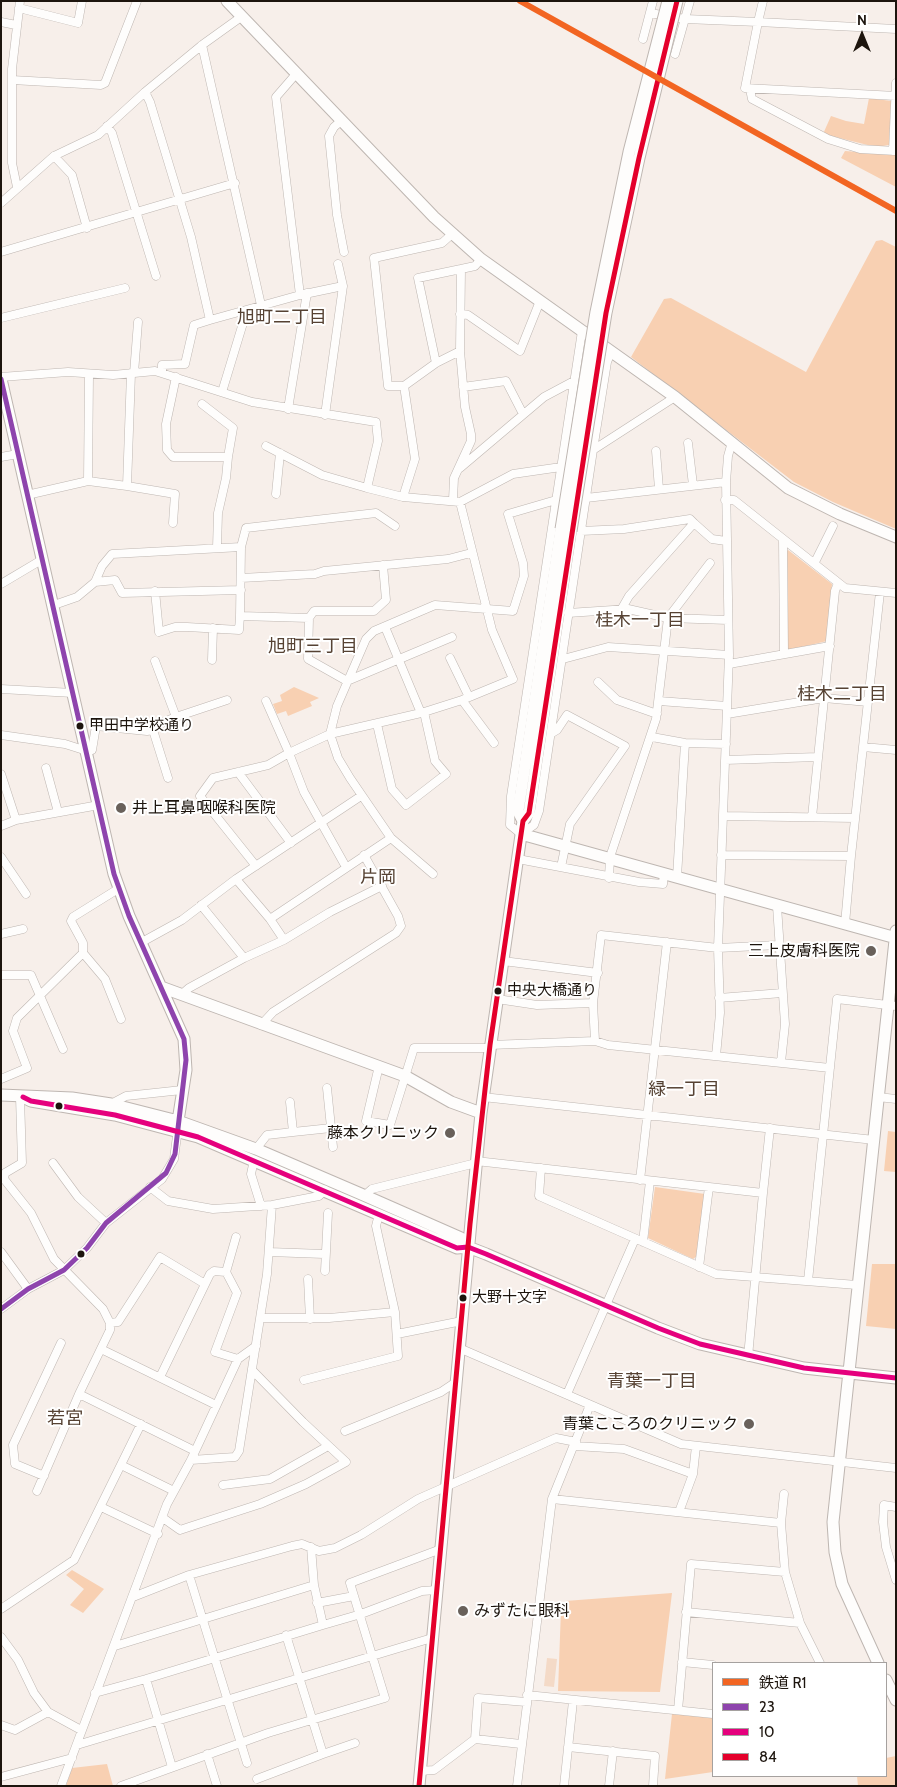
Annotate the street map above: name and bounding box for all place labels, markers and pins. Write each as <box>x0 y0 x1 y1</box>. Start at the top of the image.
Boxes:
place label: 甲田中学校通り <box>89 717 194 735</box>
marker: 甲田中学校通り <box>75 721 85 731</box>
place label: 井上耳鼻咽喉科医院 <box>132 798 276 818</box>
marker: 井上耳鼻咽喉科医院 <box>114 801 128 815</box>
place label: 三上皮膚科医院 <box>748 941 860 961</box>
marker: 三上皮膚科医院 <box>864 944 878 958</box>
place label: 中央大橋通り <box>507 982 597 1000</box>
marker: 中央大橋通り <box>493 986 503 996</box>
unlabelled marker <box>54 1101 64 1111</box>
place label: 藤本クリニック <box>327 1123 439 1143</box>
marker: 藤本クリニック <box>443 1126 457 1140</box>
unlabelled marker <box>76 1249 86 1259</box>
place label: 大野十文字 <box>472 1289 547 1307</box>
marker: 大野十文字 <box>458 1293 468 1303</box>
place label: 青葉こころのクリニック <box>562 1414 738 1434</box>
marker: 青葉こころのクリニック <box>742 1417 756 1431</box>
place label: みずたに眼科 <box>474 1601 570 1621</box>
marker: みずたに眼科 <box>456 1604 470 1618</box>

